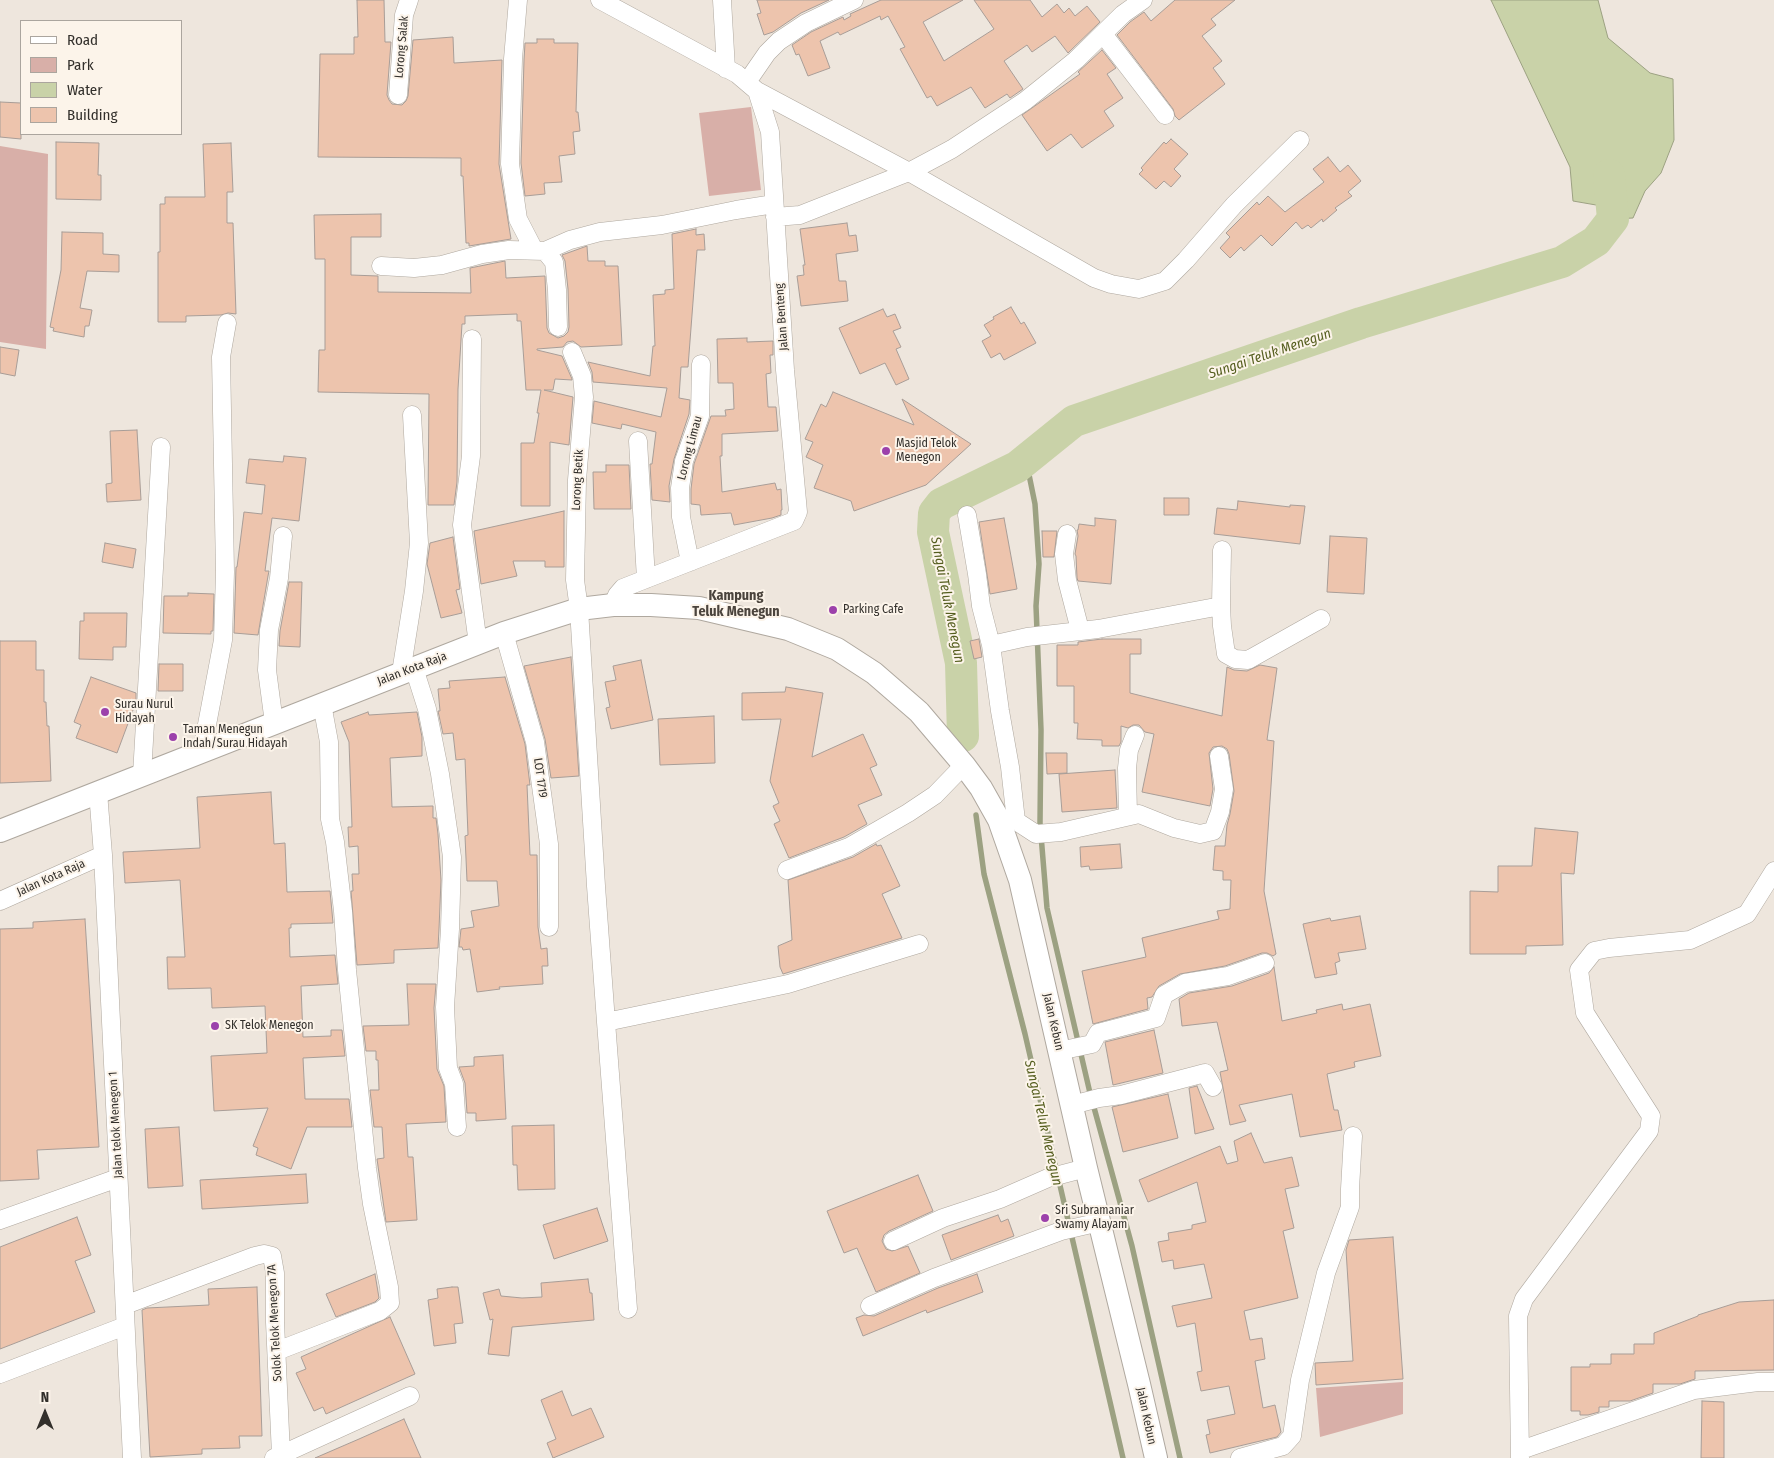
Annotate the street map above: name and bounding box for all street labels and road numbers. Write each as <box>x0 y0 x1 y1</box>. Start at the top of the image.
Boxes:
street label: Lorong Salak <box>392 15 412 79</box>
street label: Jalan Benteng <box>772 283 792 351</box>
street label: Lorong Limau <box>674 414 706 482</box>
street label: Lorong Betik <box>569 449 587 511</box>
street label: Jalan Kota Raja <box>375 649 449 689</box>
street label: LOT 1719 <box>530 757 550 799</box>
street label: Jalan Kota Raja <box>15 857 87 899</box>
street label: Jalan Kebun <box>1039 992 1067 1052</box>
street label: Jalan telok Menegon 1 <box>106 1071 126 1179</box>
street label: Solok Telok Menegon 7A <box>265 1264 285 1382</box>
street label: Jalan Kebun <box>1133 1386 1159 1446</box>

